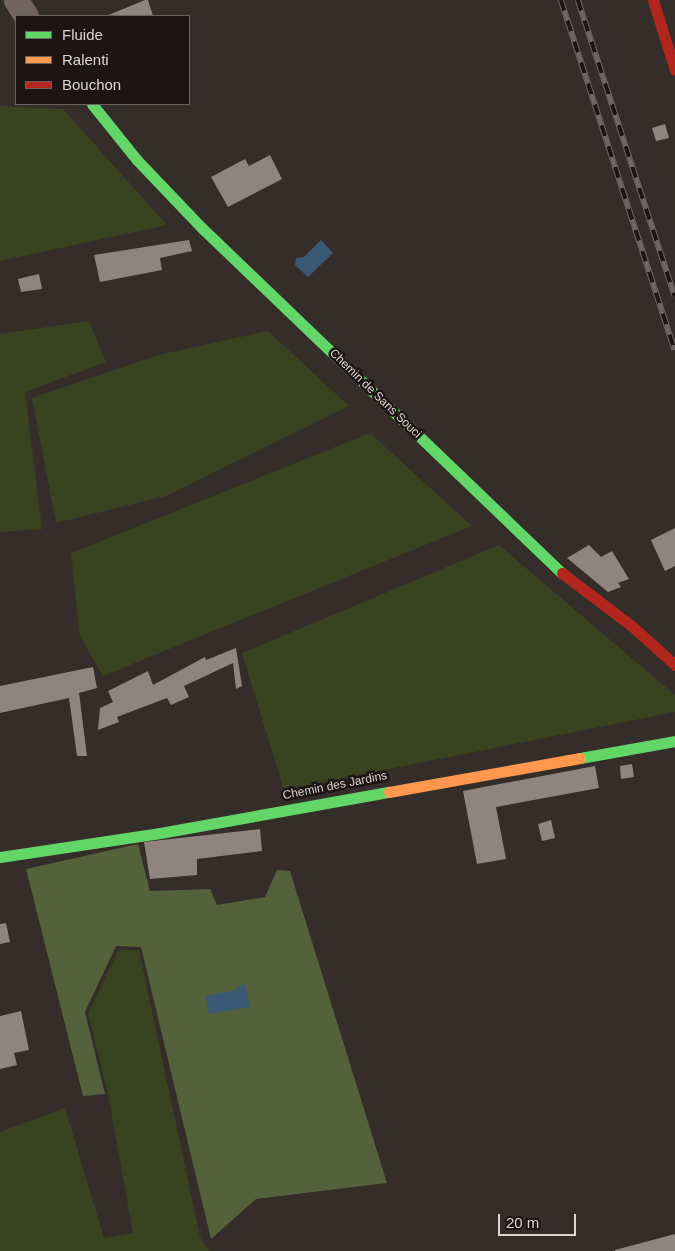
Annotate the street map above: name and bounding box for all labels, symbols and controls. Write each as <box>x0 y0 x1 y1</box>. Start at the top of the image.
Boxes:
legend <box>15 15 190 105</box>
text: Fluide <box>62 26 103 43</box>
text: Ralenti <box>62 51 109 68</box>
text: Bouchon <box>62 76 121 93</box>
street label: Chemin de Sans Souci <box>326 346 424 442</box>
street label: Chemin des Jardins <box>282 769 388 803</box>
scale bar <box>500 1204 578 1236</box>
text: 20 m <box>506 1214 539 1231</box>

